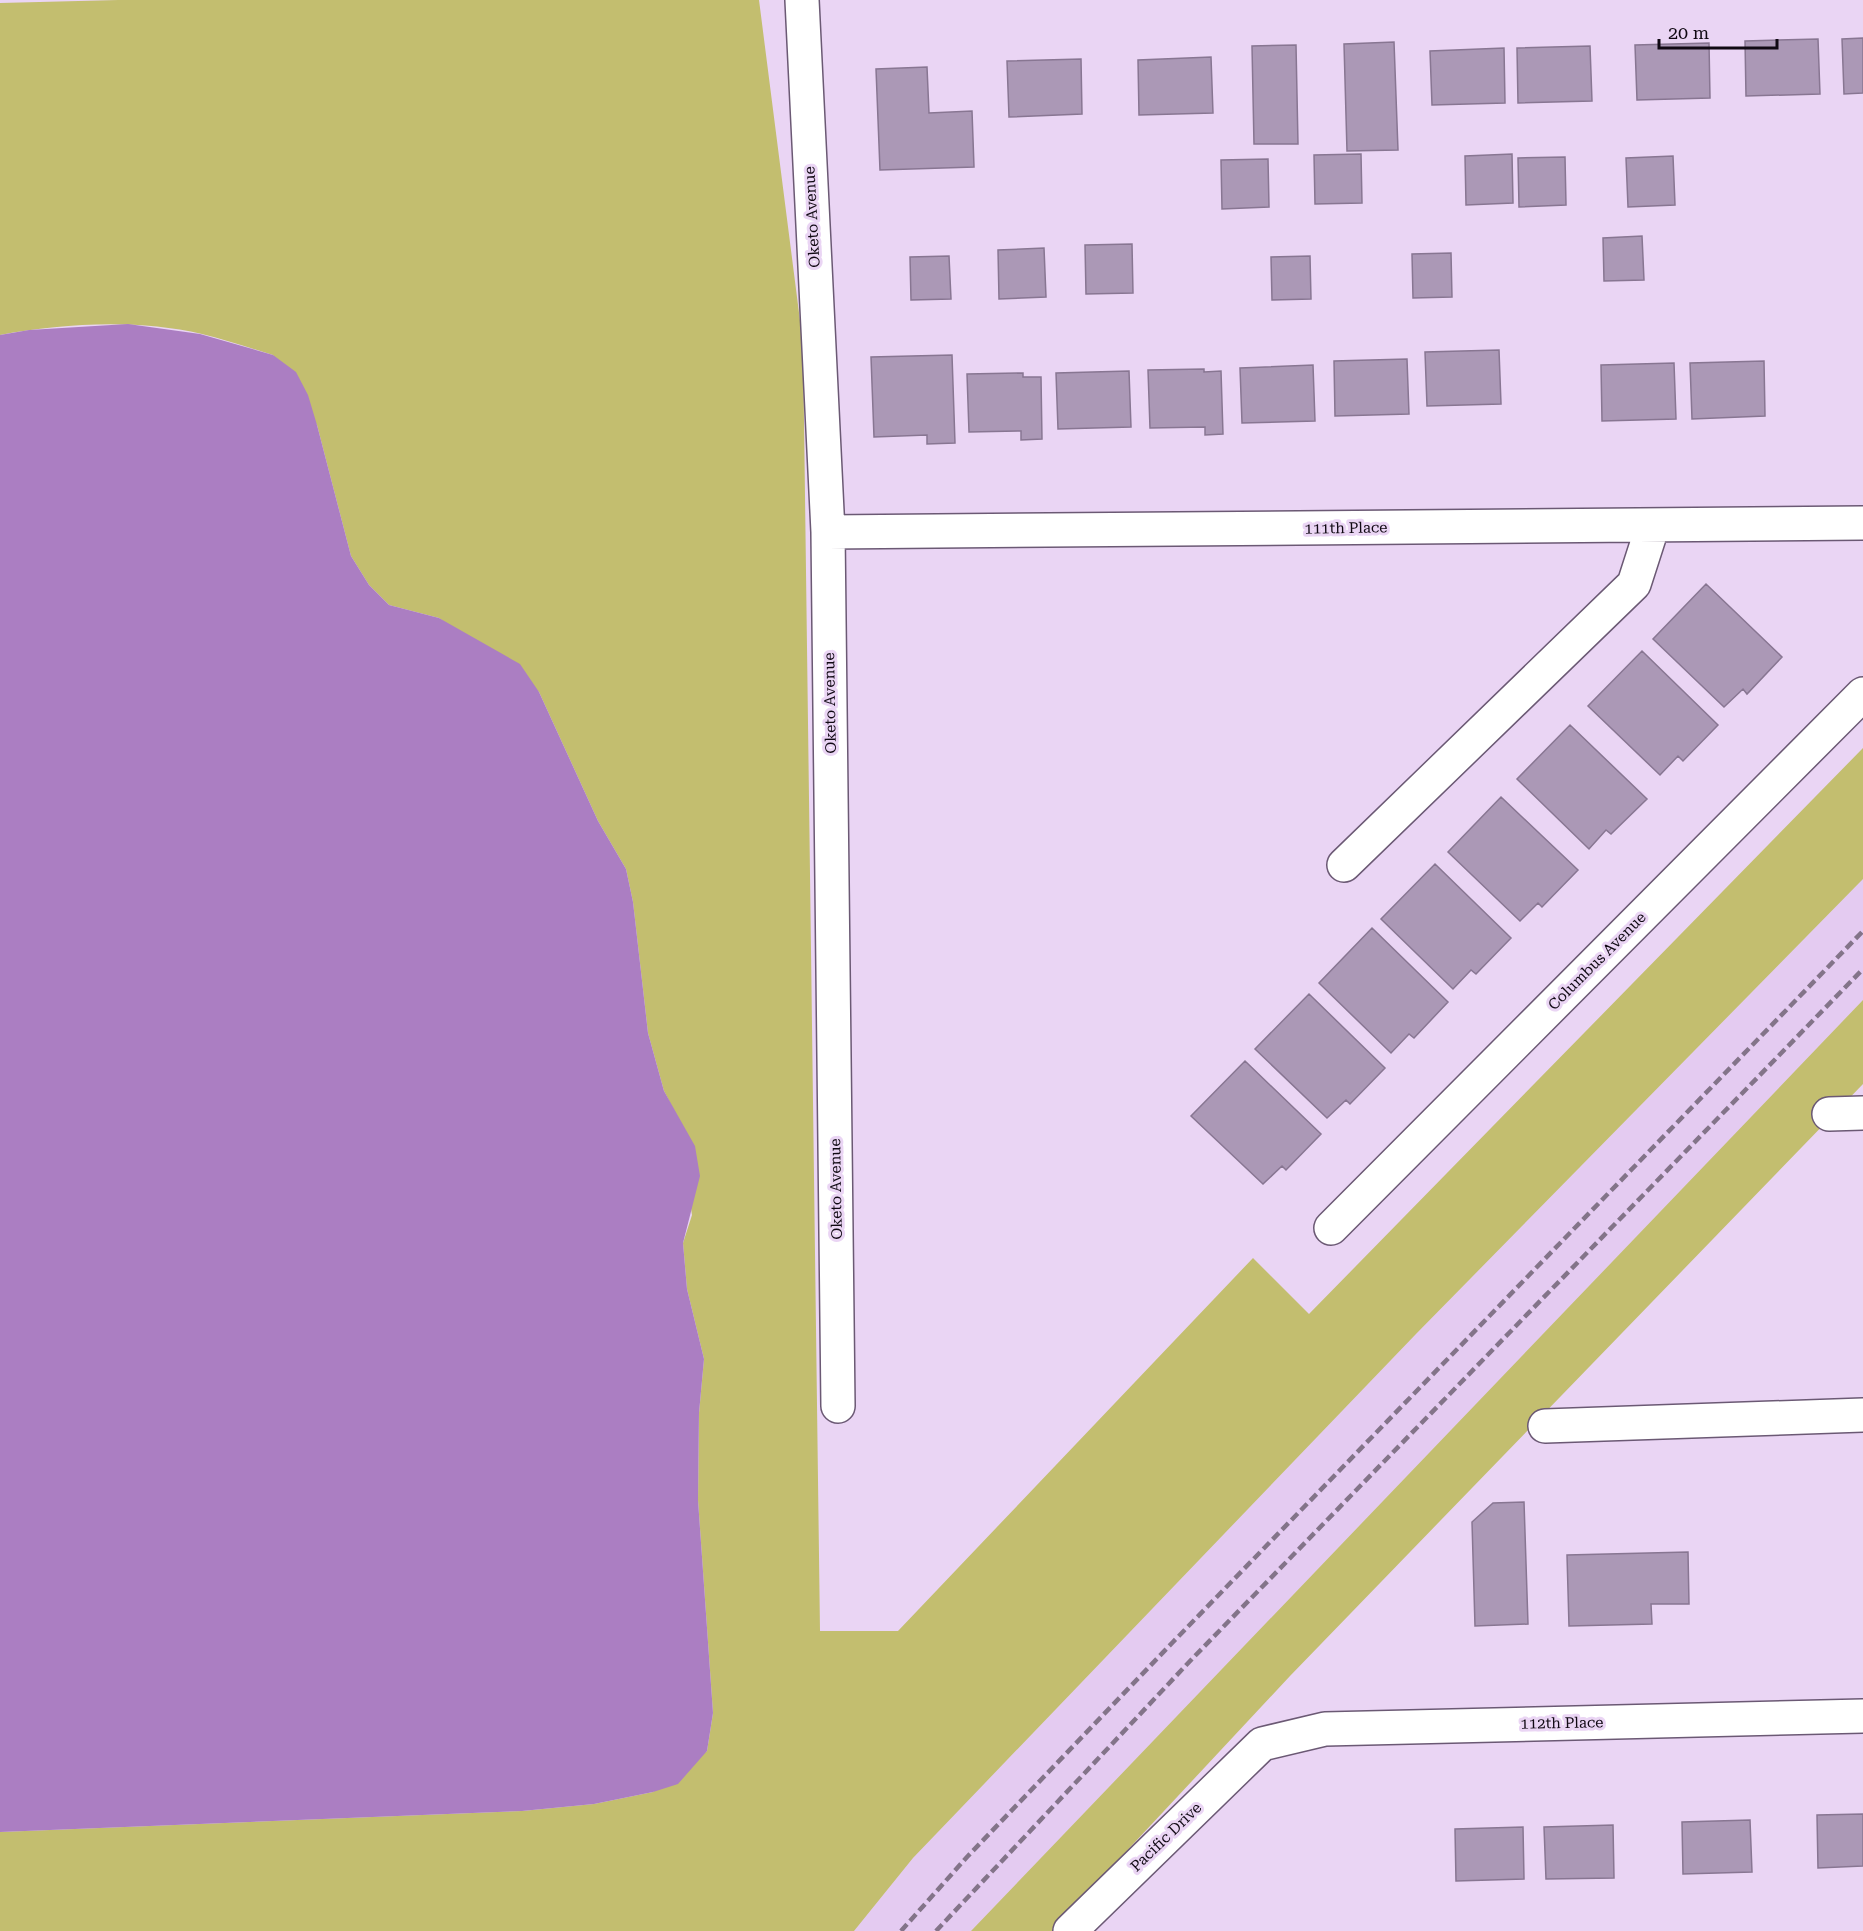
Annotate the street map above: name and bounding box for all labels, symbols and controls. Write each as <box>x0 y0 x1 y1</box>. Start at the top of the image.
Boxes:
scale bar <box>1659 12 1778 50</box>
text: 20 m <box>1668 22 1709 43</box>
street label: Oketo Avenue <box>800 166 824 268</box>
street label: 111th Place <box>1304 518 1388 538</box>
street label: Oketo Avenue <box>820 652 840 754</box>
street label: Columbus Avenue <box>1544 908 1650 1014</box>
street label: Oketo Avenue <box>826 1138 846 1240</box>
street label: 112th Place <box>1520 1713 1604 1733</box>
street label: Pacific Drive <box>1127 1799 1205 1875</box>

